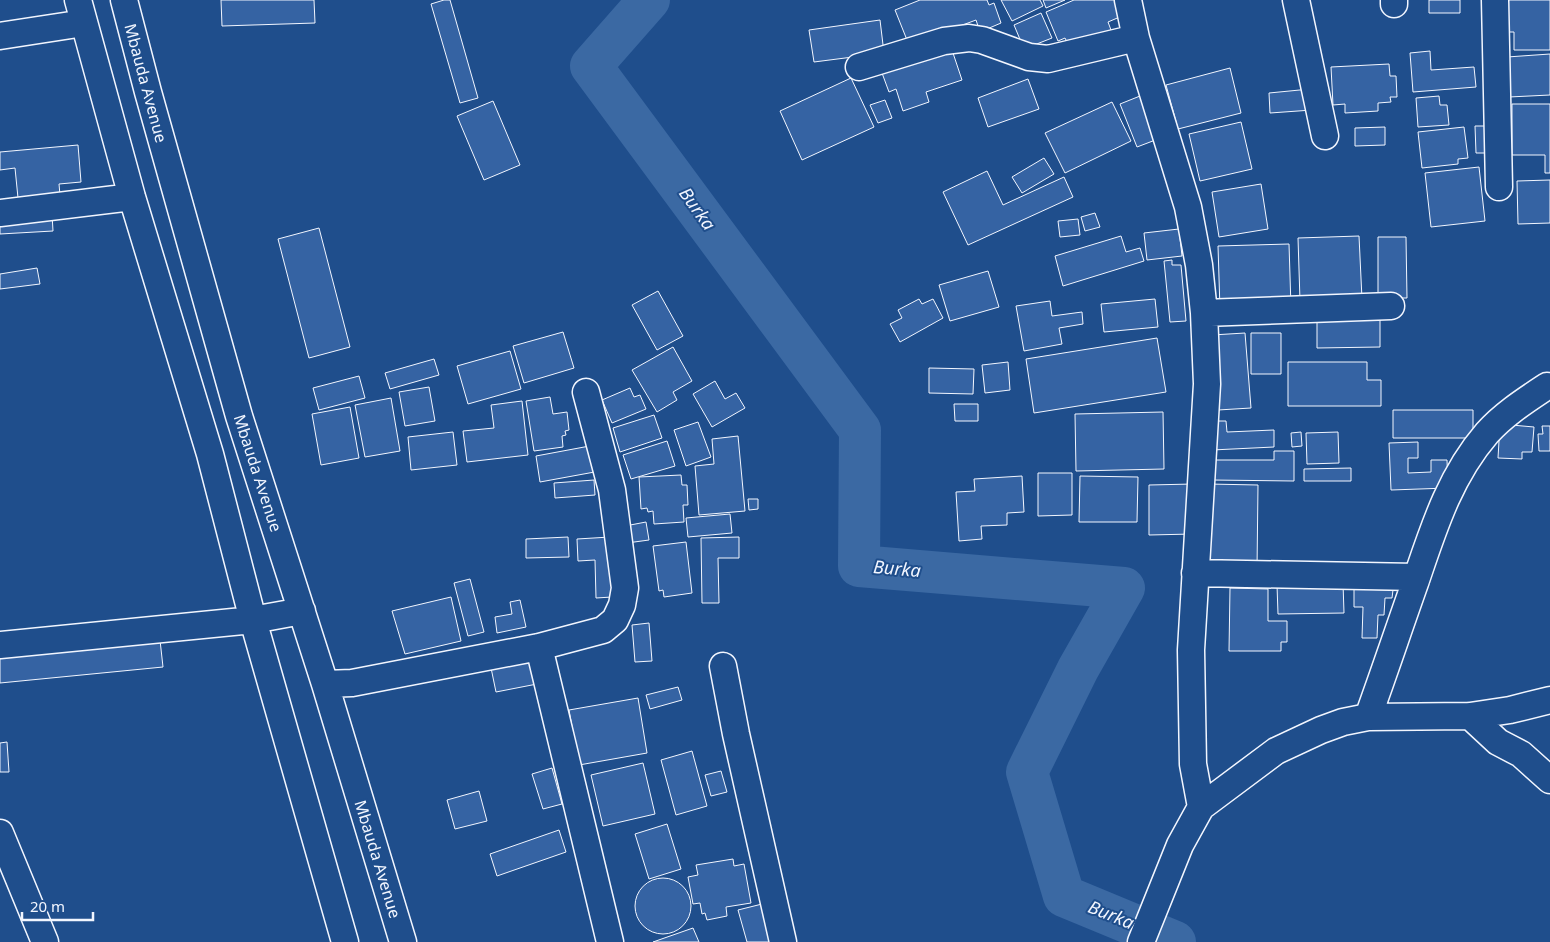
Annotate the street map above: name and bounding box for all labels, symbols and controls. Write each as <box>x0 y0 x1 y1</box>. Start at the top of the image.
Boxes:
street label: Mbauda Avenue <box>120 21 172 145</box>
water label: Burka <box>674 182 721 235</box>
street label: Mbauda Avenue <box>229 411 287 535</box>
water label: Burka <box>872 554 922 582</box>
street label: Mbauda Avenue <box>350 797 406 921</box>
scale bar <box>22 890 94 922</box>
water label: Burka <box>1085 894 1138 934</box>
text: 20 m <box>30 896 65 916</box>

